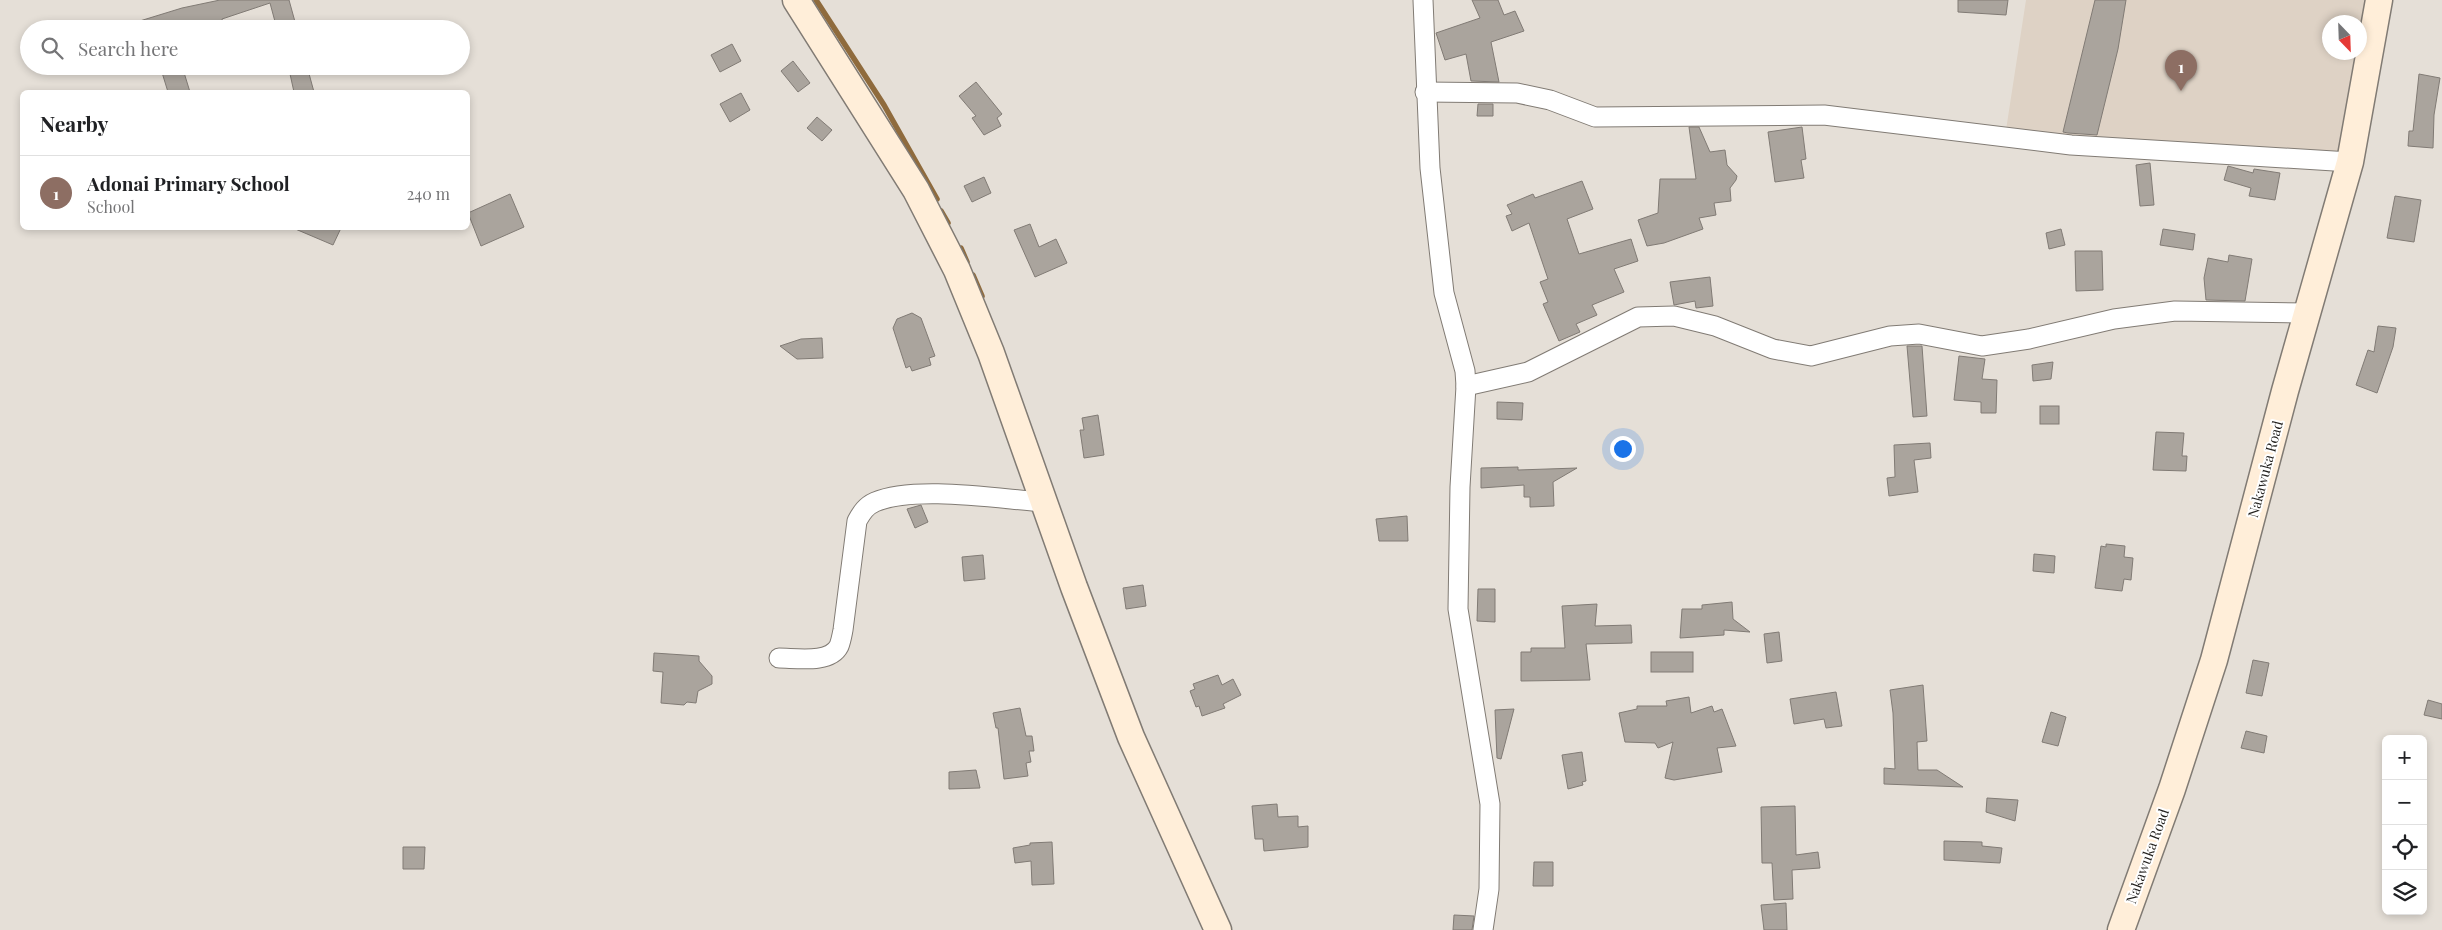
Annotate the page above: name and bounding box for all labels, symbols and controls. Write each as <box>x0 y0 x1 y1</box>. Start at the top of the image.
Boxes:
north arrow <box>2322 15 2367 60</box>
search box <box>20 20 470 75</box>
icon: search <box>38 34 66 62</box>
text: Search here <box>78 35 178 61</box>
pin: 1 <box>2165 50 2197 91</box>
text: Nearby <box>40 109 109 137</box>
text: Adonai Primary School <box>87 170 290 196</box>
text: 1 <box>53 183 59 204</box>
text: 240 m <box>407 183 450 204</box>
text: School <box>87 196 135 217</box>
street label: Nakawuka Road <box>2243 418 2287 520</box>
your location <box>1610 436 1636 462</box>
map controls <box>2382 735 2427 915</box>
button: + <box>2382 735 2427 780</box>
button: − <box>2382 780 2427 825</box>
street label: Nakawuka Road <box>2121 806 2173 906</box>
button: locate <box>2382 825 2427 870</box>
button: layers <box>2382 870 2427 915</box>

